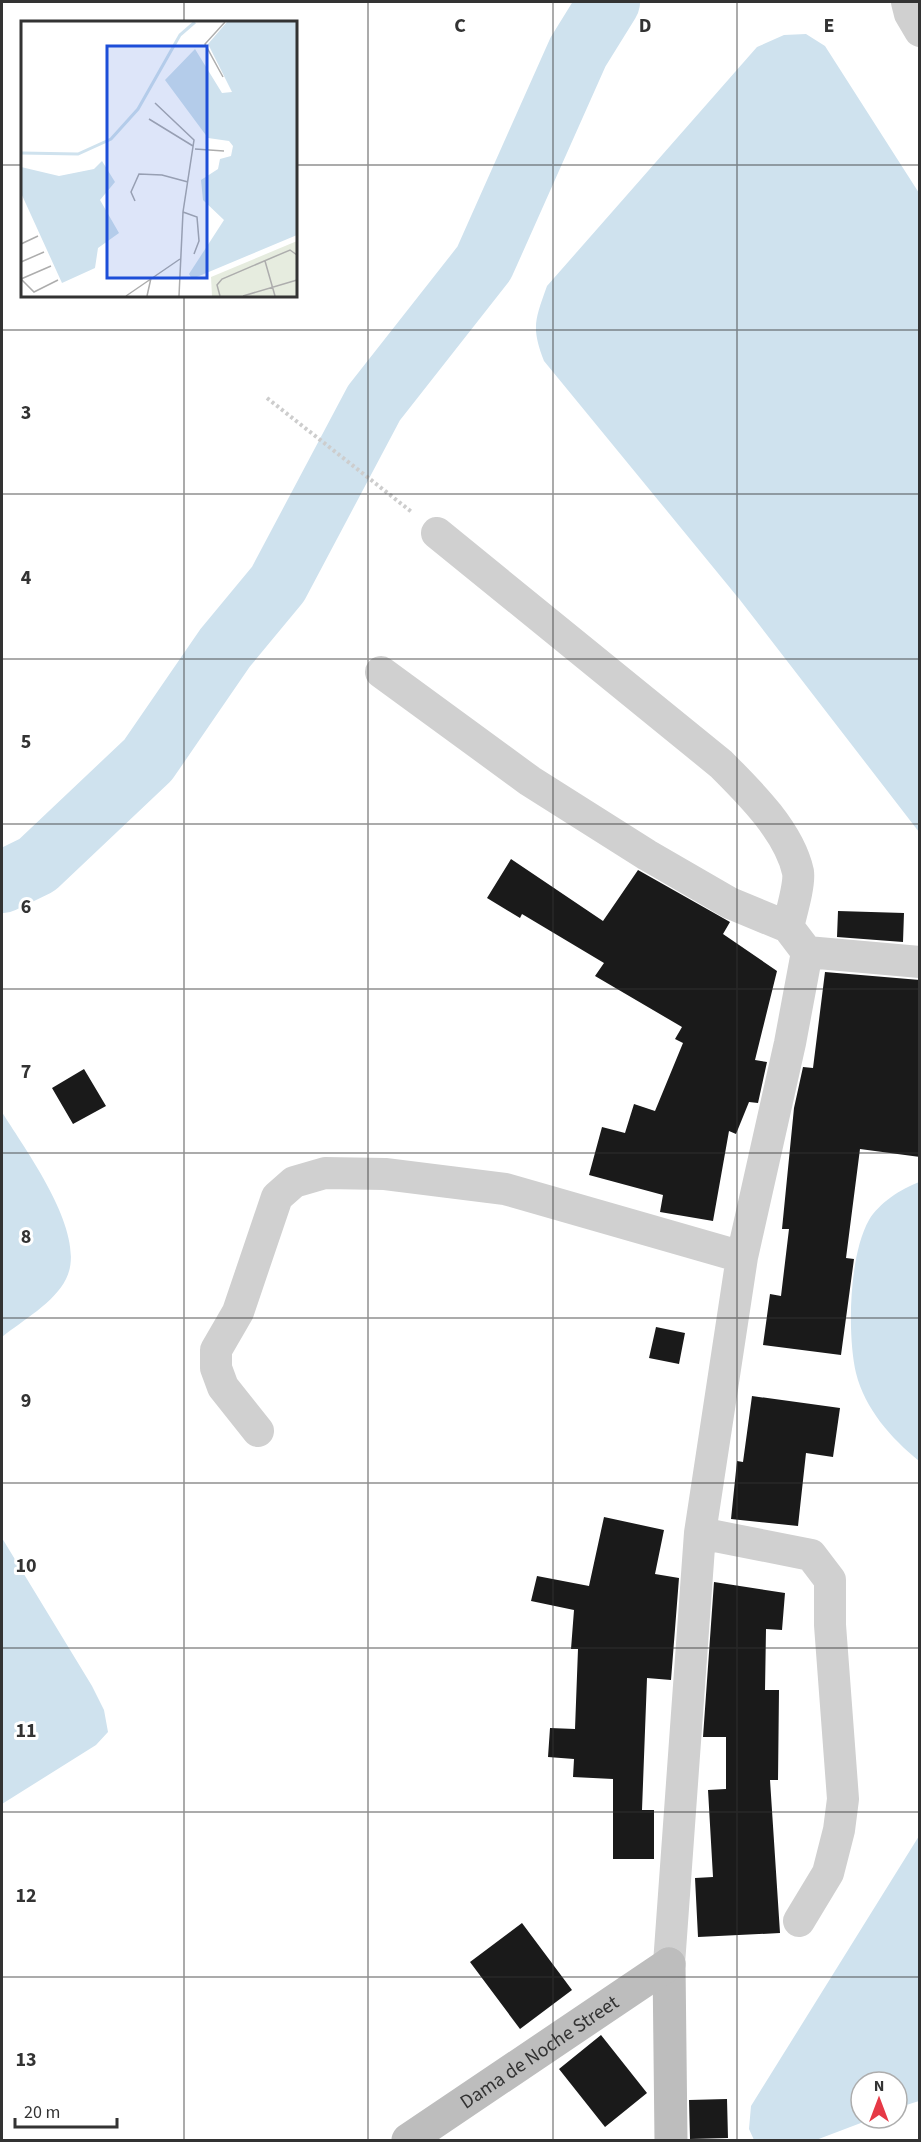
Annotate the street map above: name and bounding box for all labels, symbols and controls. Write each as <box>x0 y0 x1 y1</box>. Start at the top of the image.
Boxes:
text: C <box>454 12 466 40</box>
text: D <box>639 12 651 40</box>
text: E <box>824 12 834 40</box>
inset map <box>21 21 297 297</box>
text: 3 <box>21 399 31 427</box>
text: 4 <box>21 564 32 592</box>
text: 5 <box>21 728 31 756</box>
text: 6 <box>21 893 31 921</box>
text: 7 <box>21 1058 31 1086</box>
text: 8 <box>21 1223 31 1251</box>
text: 9 <box>21 1387 31 1415</box>
text: 10 <box>15 1552 37 1580</box>
text: 11 <box>15 1717 37 1745</box>
text: 12 <box>15 1882 37 1910</box>
street label: Dama de Noche Street <box>455 1989 625 2116</box>
text: 13 <box>15 2046 37 2074</box>
north arrow <box>849 2070 909 2130</box>
text: N <box>874 2075 884 2097</box>
scale bar <box>15 2091 117 2129</box>
text: 20 m <box>24 2100 60 2125</box>

